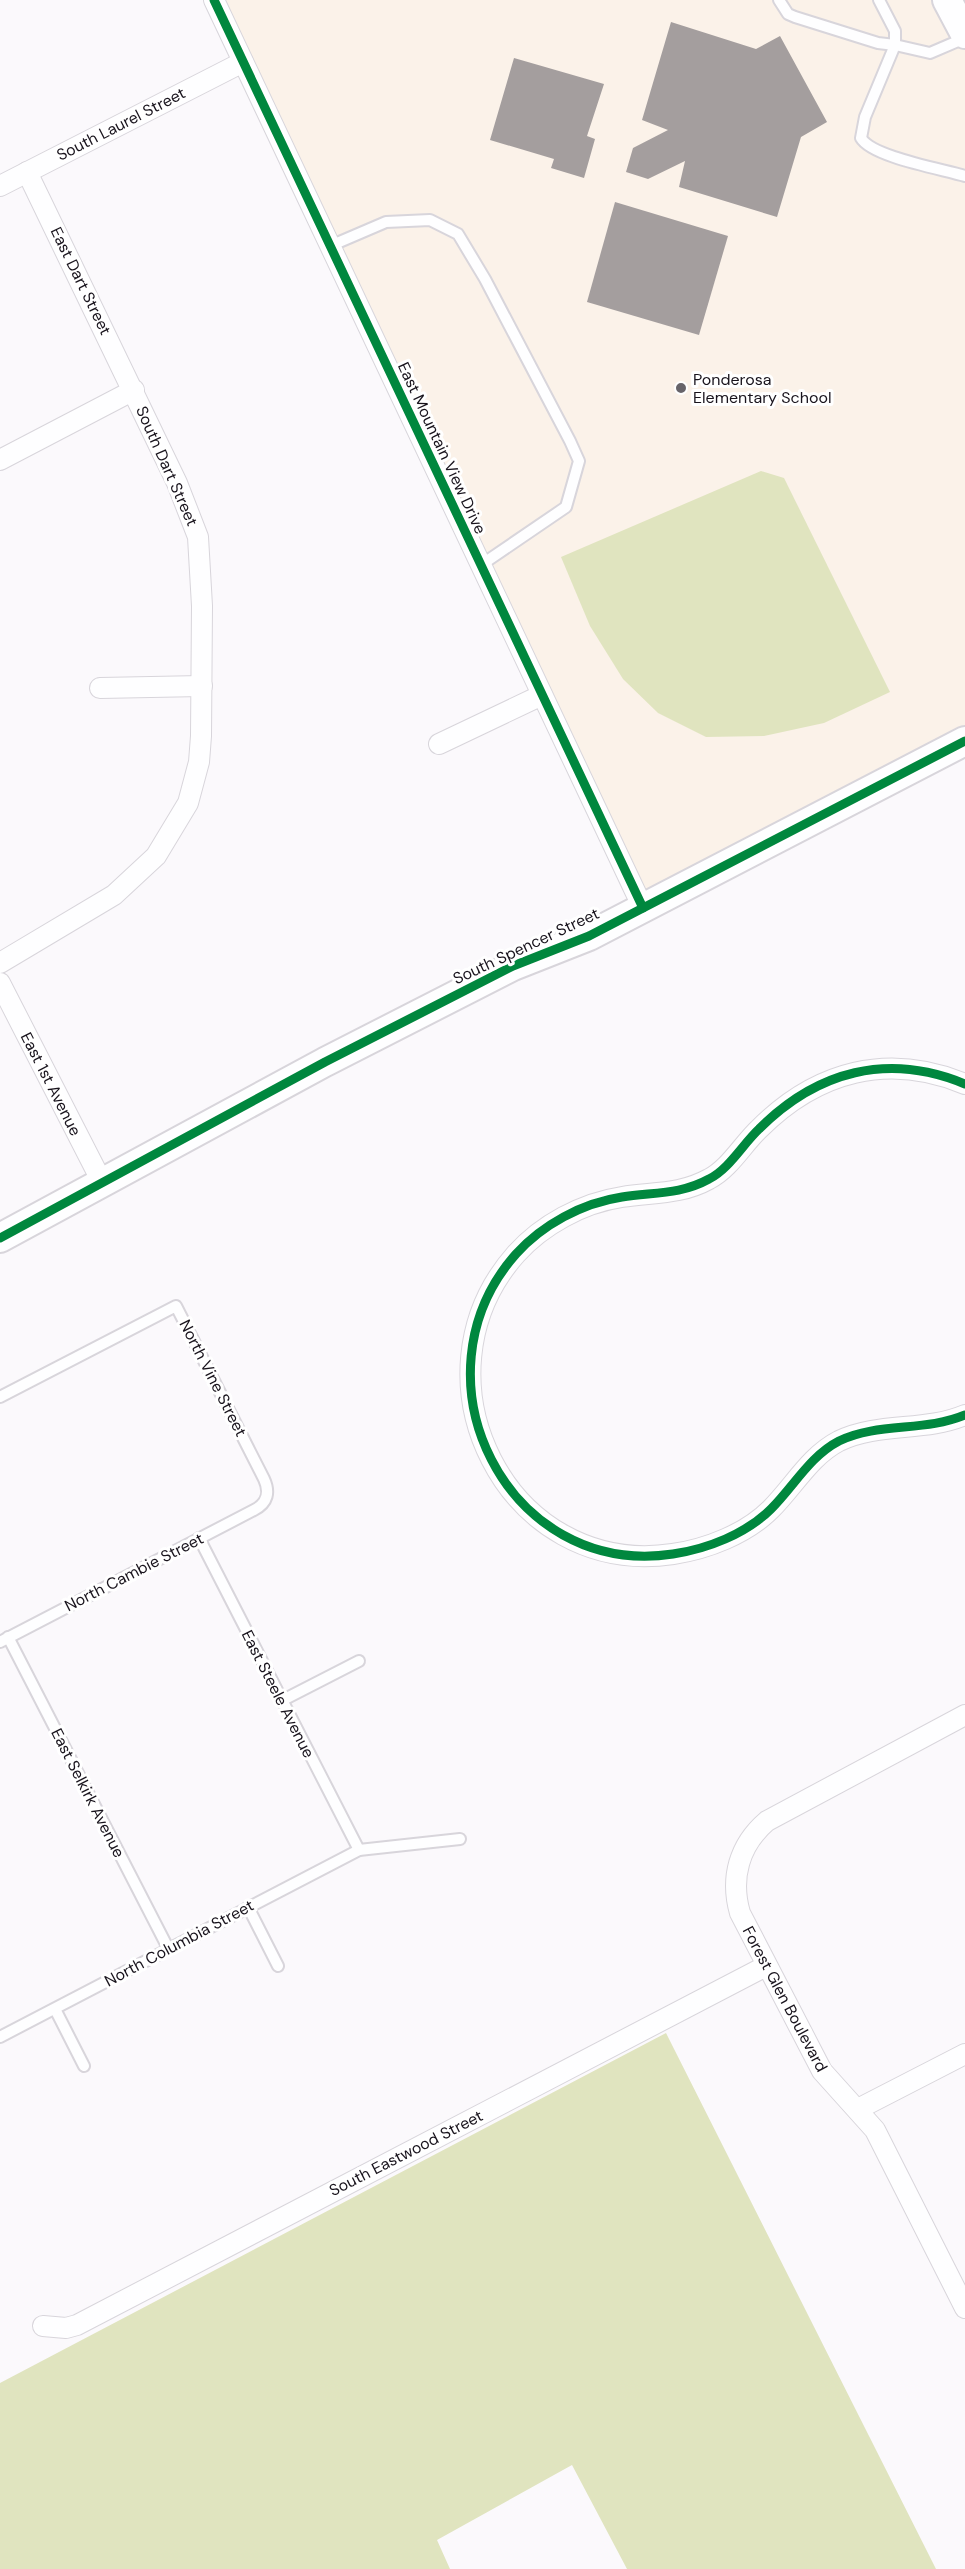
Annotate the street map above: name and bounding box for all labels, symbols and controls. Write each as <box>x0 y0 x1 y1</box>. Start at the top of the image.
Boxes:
street label: South Laurel Street <box>53 82 189 166</box>
street label: East Dart Street <box>46 224 116 338</box>
street label: East Mountain View Drive <box>393 359 491 537</box>
place label: Ponderosa Elementary School <box>693 369 831 408</box>
marker: Ponderosa Elementary School <box>674 381 688 395</box>
street label: South Dart Street <box>131 403 203 529</box>
street label: South Spencer Street <box>450 903 602 989</box>
street label: East 1st Avenue <box>16 1029 86 1139</box>
street label: North Vine Street <box>174 1316 252 1440</box>
street label: North Cambie Street <box>61 1528 207 1616</box>
street label: East Steele Avenue <box>237 1627 319 1761</box>
street label: East Selkirk Avenue <box>46 1725 130 1861</box>
street label: North Columbia Street <box>101 1895 257 1991</box>
street label: Forest Glen Boulevard <box>738 1923 832 2075</box>
street label: South Eastwood Street <box>326 2105 486 2201</box>

